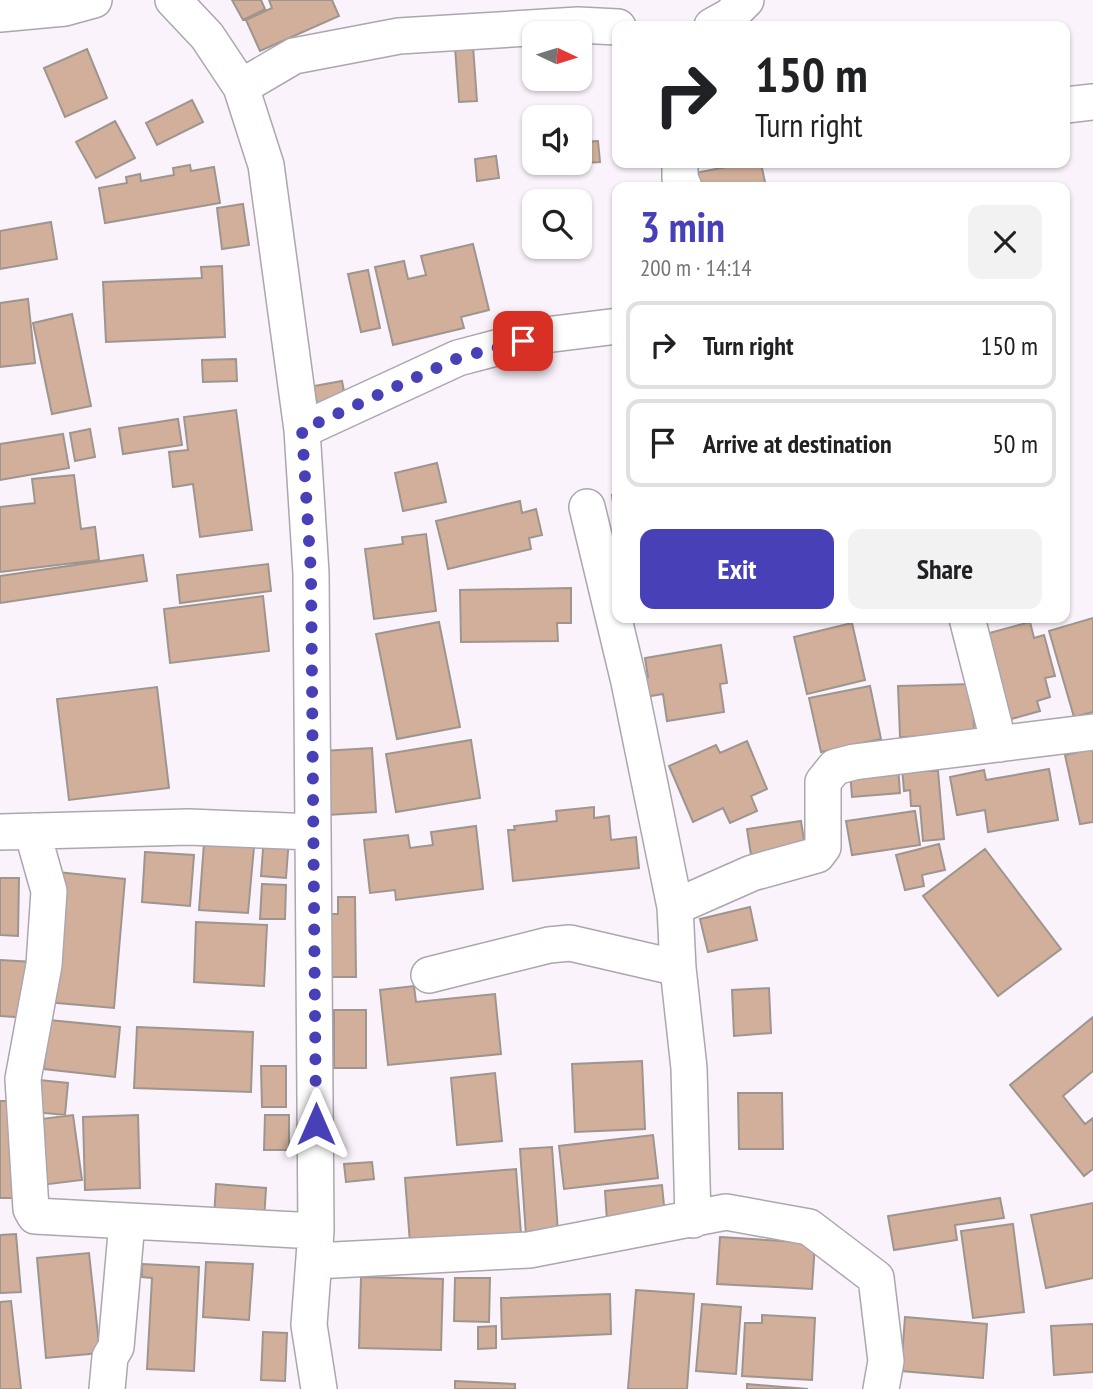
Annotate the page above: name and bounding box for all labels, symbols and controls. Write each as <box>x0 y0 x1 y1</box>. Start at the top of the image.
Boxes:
north arrow <box>522 21 592 91</box>
map controls <box>522 21 592 259</box>
text: 150 m <box>755 42 868 106</box>
icon: right <box>640 49 731 140</box>
text: Turn right <box>755 104 863 146</box>
button: sound <box>522 105 592 175</box>
button: search <box>522 189 592 259</box>
text: 3 min <box>640 199 725 254</box>
button: close <box>968 205 1042 279</box>
text: 200 m · 14:14 <box>640 253 752 282</box>
pin <box>493 311 553 371</box>
icon: arrive <box>504 322 542 360</box>
icon: right <box>644 326 682 364</box>
text: Turn right <box>703 329 794 362</box>
text: 150 m <box>980 329 1038 362</box>
icon: arrive <box>644 424 682 462</box>
text: Arrive at destination <box>703 427 892 460</box>
text: 50 m <box>992 427 1038 460</box>
button: Exit <box>640 529 834 609</box>
button: Share <box>848 529 1042 609</box>
position arrow <box>279 1087 353 1161</box>

